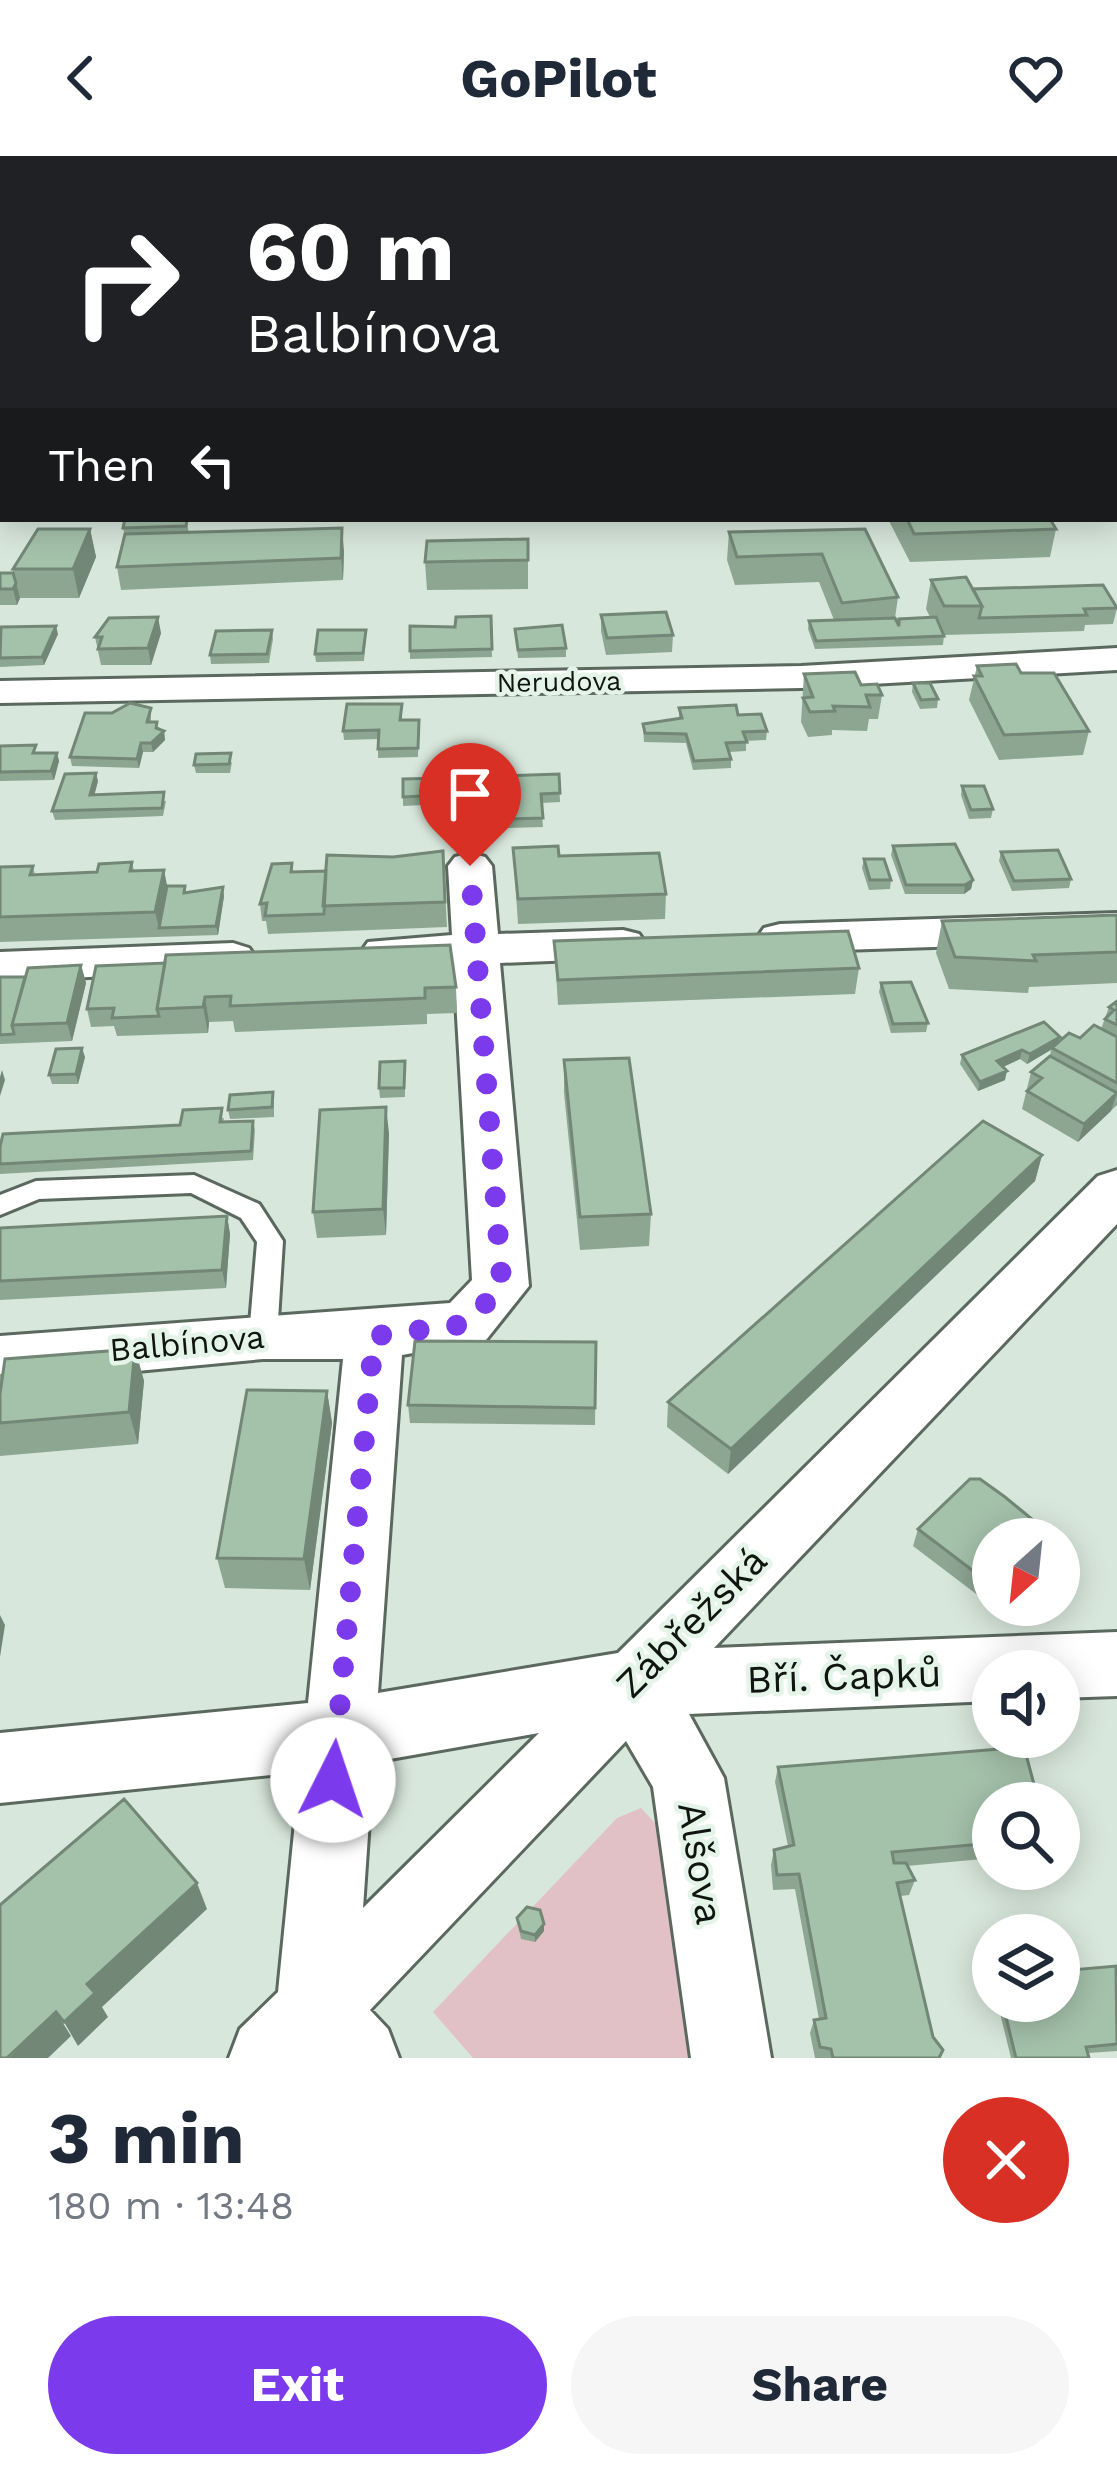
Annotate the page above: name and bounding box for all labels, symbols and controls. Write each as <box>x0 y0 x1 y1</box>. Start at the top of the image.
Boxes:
icon: back <box>48 45 114 111</box>
icon: heart <box>1003 45 1069 111</box>
text: GoPilot <box>460 47 657 110</box>
text: 60 m <box>246 202 455 300</box>
icon: right <box>48 204 204 360</box>
text: Balbínova <box>246 302 500 365</box>
icon: left <box>180 432 246 498</box>
text: Then <box>48 439 156 492</box>
street label: Nerudova <box>496 665 622 699</box>
pin <box>419 743 521 866</box>
icon: arrive <box>437 761 503 827</box>
street label: Balbínova <box>108 1317 266 1369</box>
north arrow <box>972 1518 1080 1626</box>
map controls <box>972 1518 1080 2022</box>
street label: Zábřežská <box>606 1537 776 1707</box>
street label: Bří. Čapků <box>746 1650 942 1702</box>
button: sound <box>972 1650 1080 1758</box>
position arrow <box>270 1717 396 1843</box>
button: search <box>972 1782 1080 1890</box>
street label: Alšova <box>669 1798 733 1928</box>
button: layers <box>972 1914 1080 2022</box>
text: 3 min <box>48 2096 245 2180</box>
button: close <box>943 2097 1069 2223</box>
text: 180 m · 13:48 <box>48 2183 294 2228</box>
button: Exit <box>48 2316 547 2454</box>
button: Share <box>571 2316 1069 2454</box>

